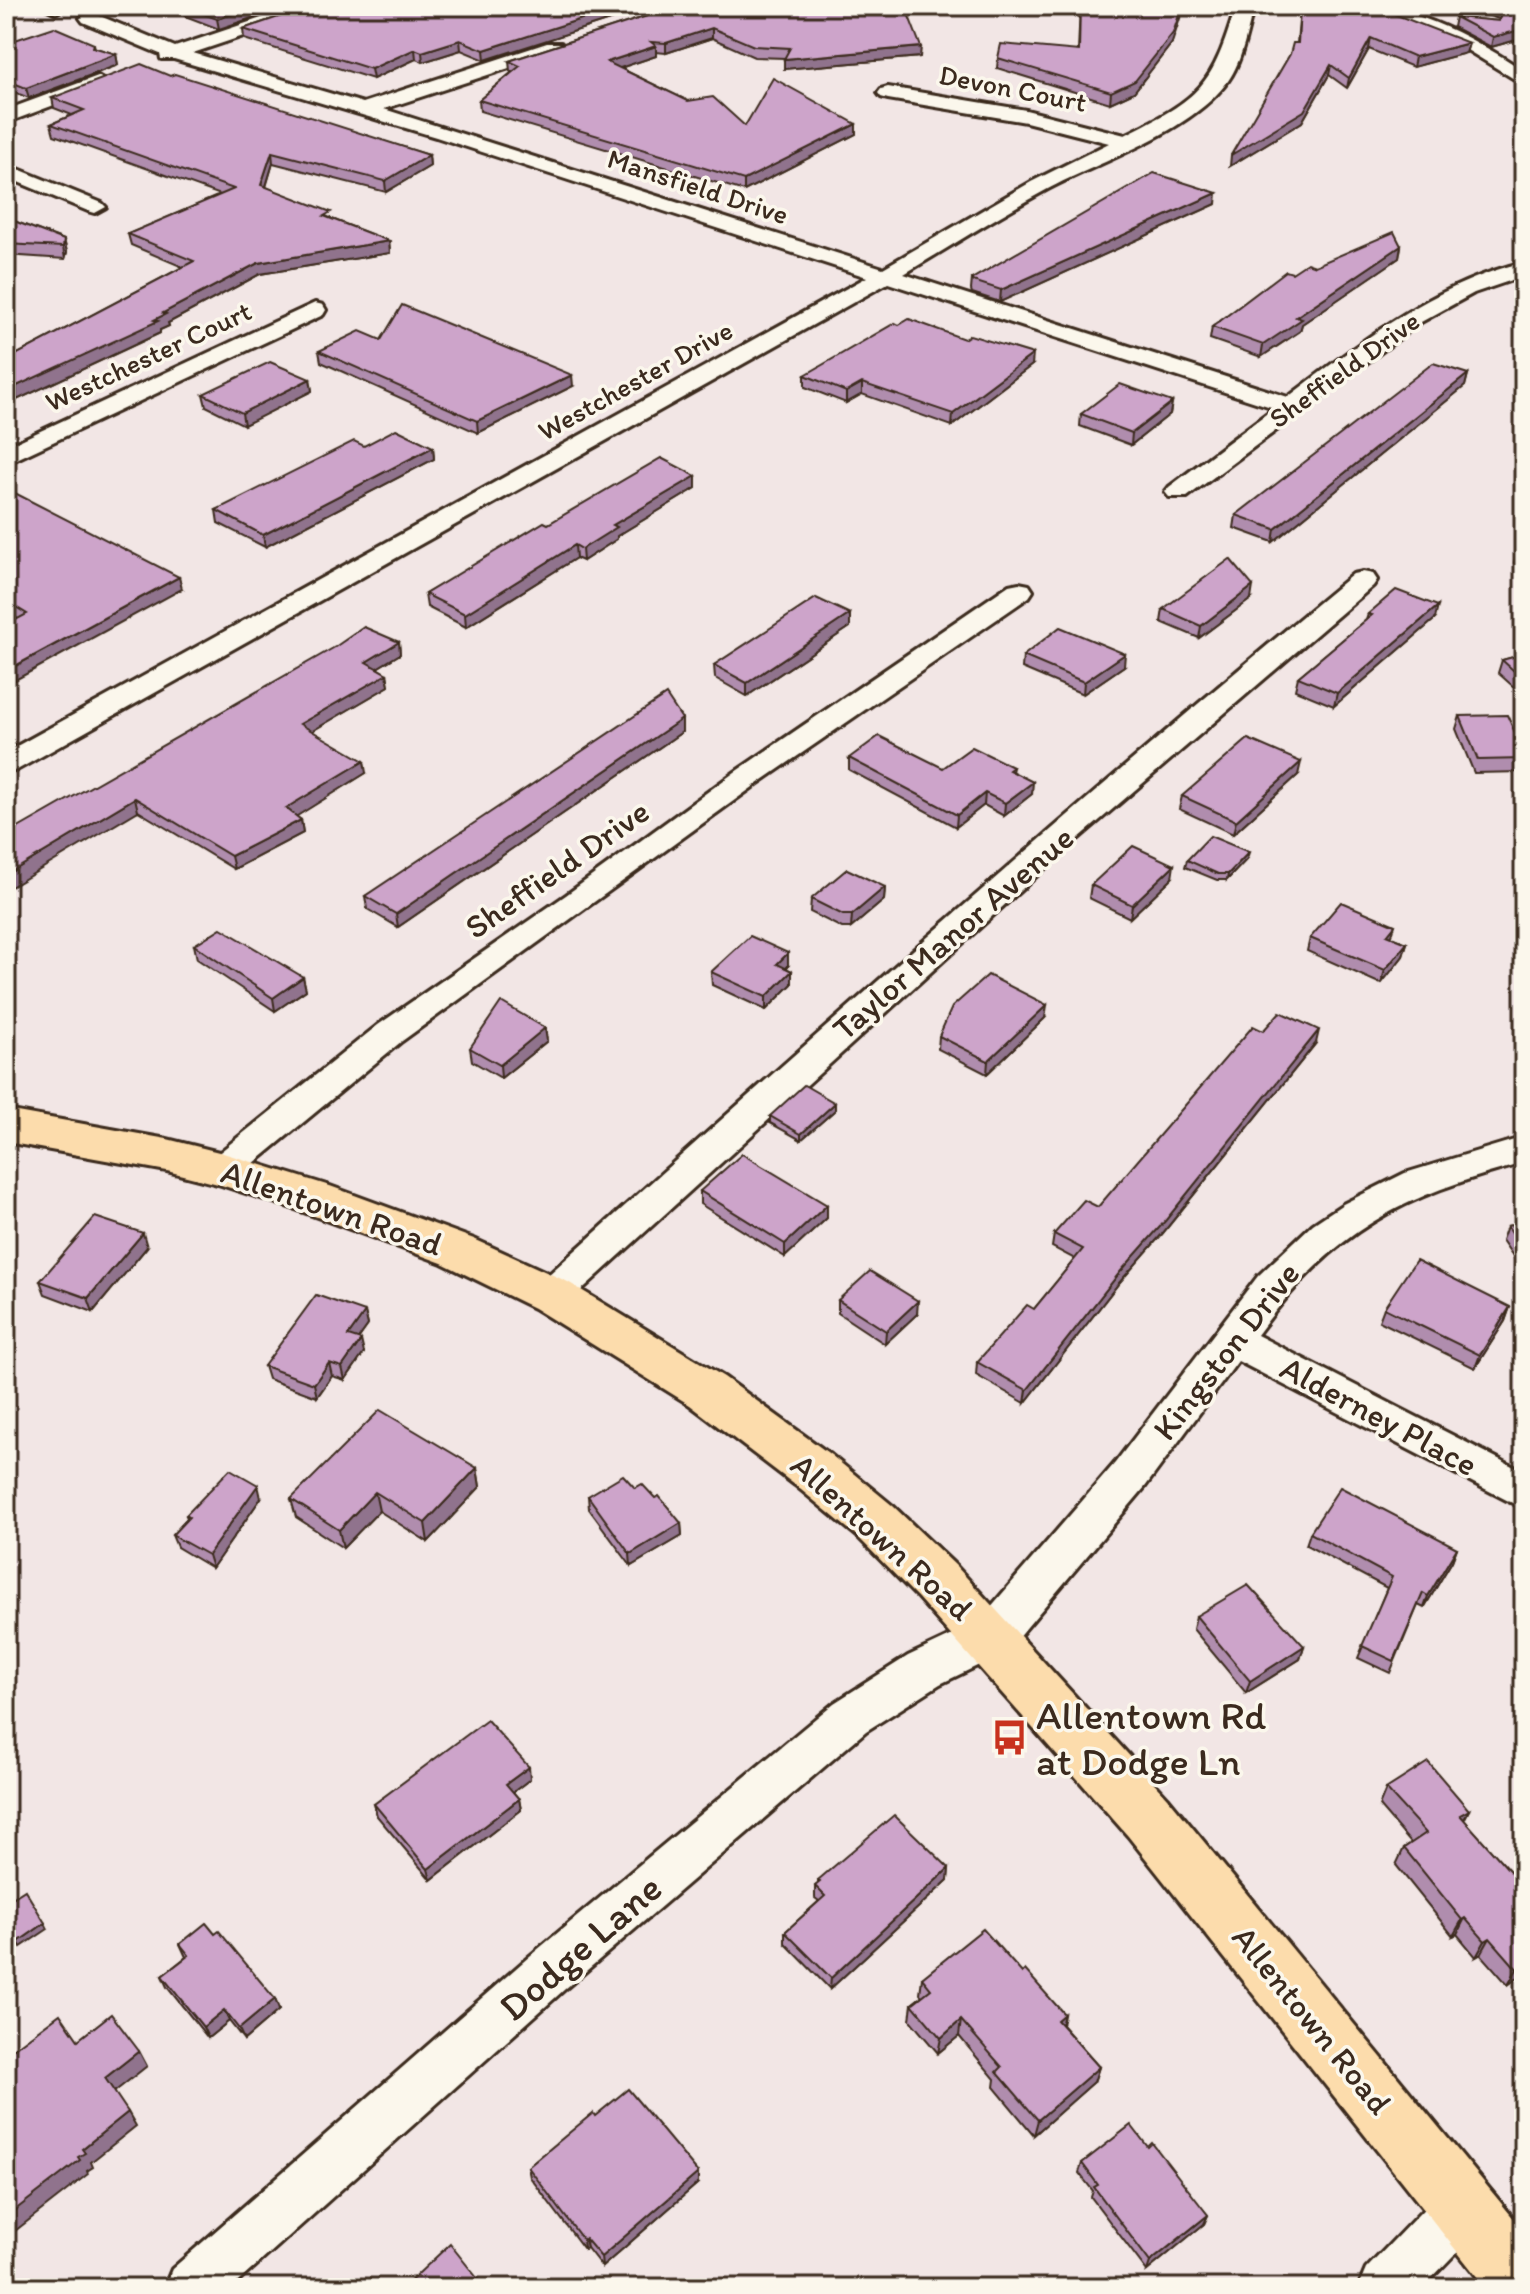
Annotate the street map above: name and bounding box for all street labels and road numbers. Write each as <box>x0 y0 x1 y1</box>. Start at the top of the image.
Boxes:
street label: Devon Court <box>936 57 1090 119</box>
street label: Mansfield Drive <box>603 141 793 231</box>
street label: Westchester Court <box>40 293 256 419</box>
street label: Sheffield Drive <box>1262 303 1426 435</box>
street label: Westchester Drive <box>532 312 738 448</box>
street label: Sheffield Drive <box>457 790 657 948</box>
street label: Taylor Manor Avenue <box>824 817 1082 1049</box>
street label: Allentown Road <box>216 1151 448 1265</box>
street label: Kingston Drive <box>1144 1254 1308 1448</box>
street label: Alderney Place <box>1274 1347 1484 1485</box>
street label: Allentown Road <box>782 1445 982 1630</box>
street label: Dodge Lane <box>489 1863 671 2031</box>
street label: Allentown Road <box>1223 1917 1401 2123</box>

